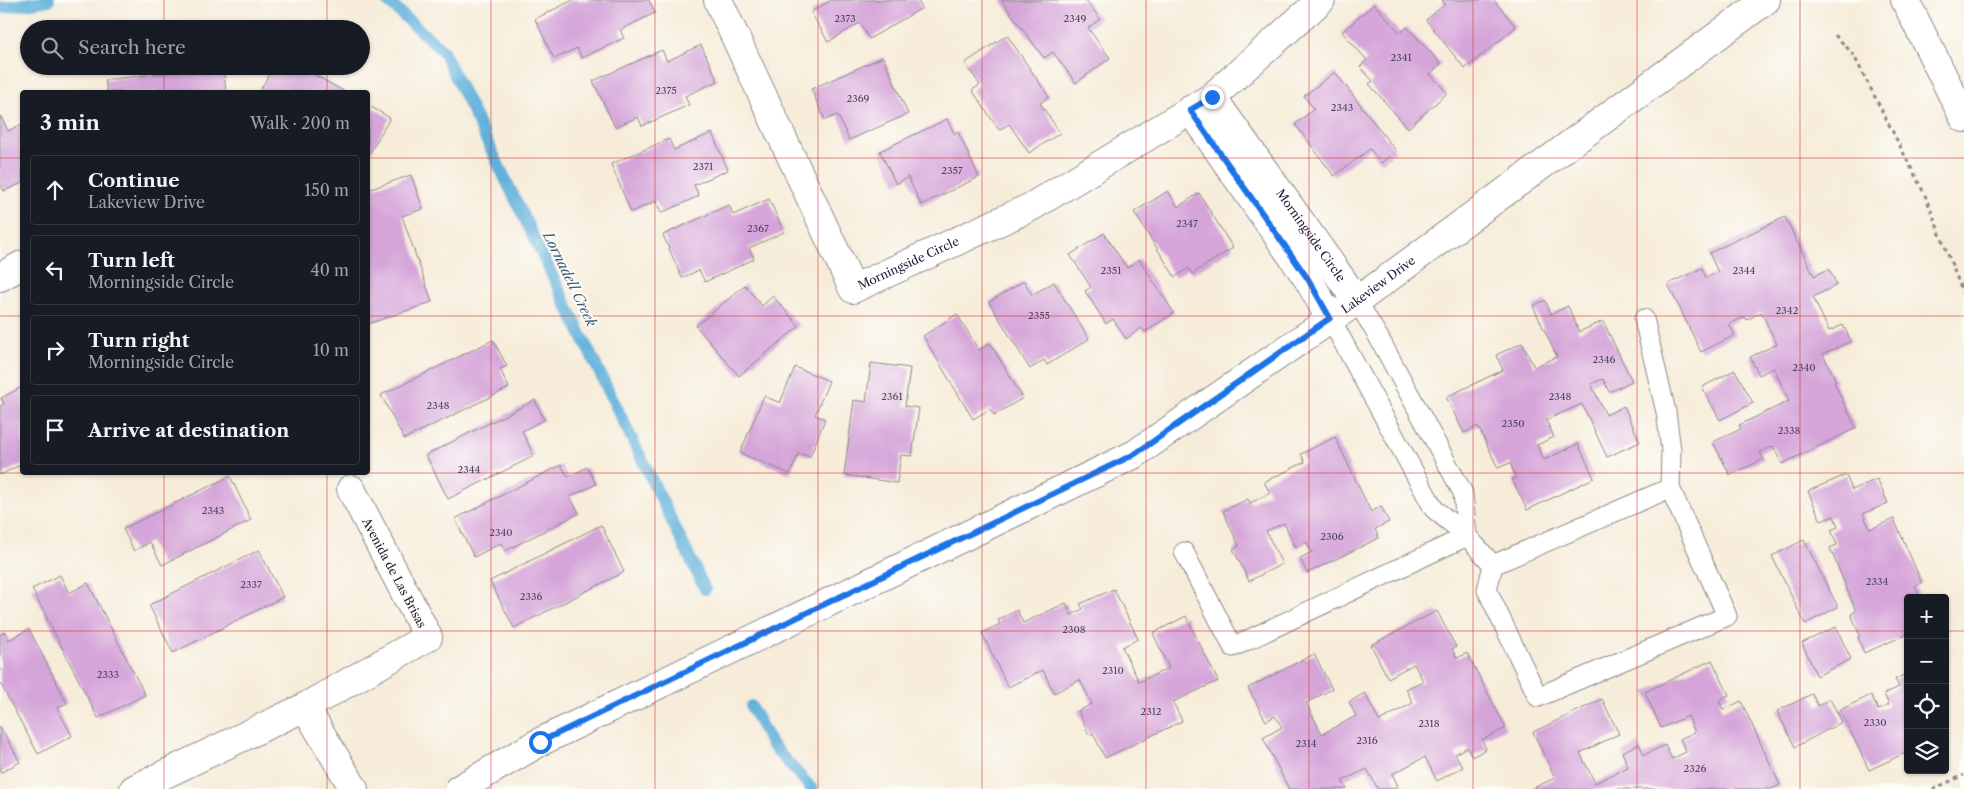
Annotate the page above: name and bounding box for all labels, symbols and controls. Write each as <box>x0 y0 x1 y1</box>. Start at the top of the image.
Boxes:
house number: 2373 <box>834 12 856 25</box>
house number: 2349 <box>1064 12 1087 25</box>
search box <box>20 20 370 75</box>
icon: search <box>38 34 66 62</box>
text: Search here <box>78 36 186 59</box>
house number: 2341 <box>1390 51 1412 64</box>
house number: 2375 <box>655 84 677 97</box>
route end <box>1201 86 1224 109</box>
house number: 2369 <box>847 92 870 105</box>
house number: 2343 <box>1331 101 1353 114</box>
text: 3 min <box>40 110 100 135</box>
text: Walk · 200 m <box>250 113 350 133</box>
house number: 2371 <box>693 160 714 173</box>
house number: 2357 <box>941 164 963 177</box>
text: Continue <box>88 169 180 192</box>
icon: ahead <box>41 176 69 204</box>
text: 150 m <box>304 180 349 200</box>
street label: Morningside Circle <box>1273 186 1349 285</box>
text: Lakeview Drive <box>88 192 205 212</box>
house number: 2347 <box>1176 217 1198 230</box>
house number: 2367 <box>747 222 769 235</box>
water label: Lornadell Creek <box>539 228 601 330</box>
street label: Morningside Circle <box>855 233 961 293</box>
text: Turn left <box>88 249 175 272</box>
street label: Lakeview Drive <box>1338 253 1418 317</box>
icon: left <box>41 256 69 284</box>
text: 40 m <box>310 260 349 280</box>
house number: 2351 <box>1101 264 1122 277</box>
house number: 2344 <box>1733 264 1756 277</box>
text: Morningside Circle <box>88 272 234 292</box>
house number: 2342 <box>1776 304 1799 317</box>
house number: 2355 <box>1028 309 1050 322</box>
text: Turn right <box>88 329 189 352</box>
icon: right <box>41 336 69 364</box>
text: 10 m <box>313 340 349 360</box>
text: Morningside Circle <box>88 352 234 372</box>
house number: 2346 <box>1593 353 1616 366</box>
house number: 2340 <box>1792 361 1816 374</box>
house number: 2361 <box>881 390 903 403</box>
house number: 2348 <box>1549 390 1572 403</box>
house number: 2348 <box>427 399 450 412</box>
icon: arrive <box>41 416 69 444</box>
house number: 2350 <box>1501 417 1525 430</box>
text: Arrive at destination <box>88 419 289 442</box>
house number: 2338 <box>1778 424 1800 437</box>
house number: 2344 <box>458 463 481 476</box>
house number: 2343 <box>202 504 224 517</box>
street label: Avenida de Las Brisas <box>359 514 430 630</box>
house number: 2340 <box>489 526 513 539</box>
house number: 2306 <box>1320 530 1344 543</box>
house number: 2334 <box>1866 575 1888 588</box>
house number: 2337 <box>240 578 262 591</box>
house number: 2336 <box>520 590 542 603</box>
map controls <box>1904 594 1949 774</box>
button: + <box>1904 594 1949 639</box>
house number: 2308 <box>1062 623 1086 636</box>
button: − <box>1904 639 1949 684</box>
house number: 2310 <box>1102 664 1124 677</box>
house number: 2333 <box>97 668 119 681</box>
button: locate <box>1904 684 1949 729</box>
house number: 2312 <box>1140 705 1162 718</box>
house number: 2330 <box>1863 716 1887 729</box>
house number: 2318 <box>1418 717 1440 730</box>
button: layers <box>1904 729 1949 774</box>
route start <box>529 731 552 754</box>
house number: 2316 <box>1356 734 1378 747</box>
house number: 2314 <box>1295 737 1317 750</box>
house number: 2326 <box>1684 762 1707 775</box>

